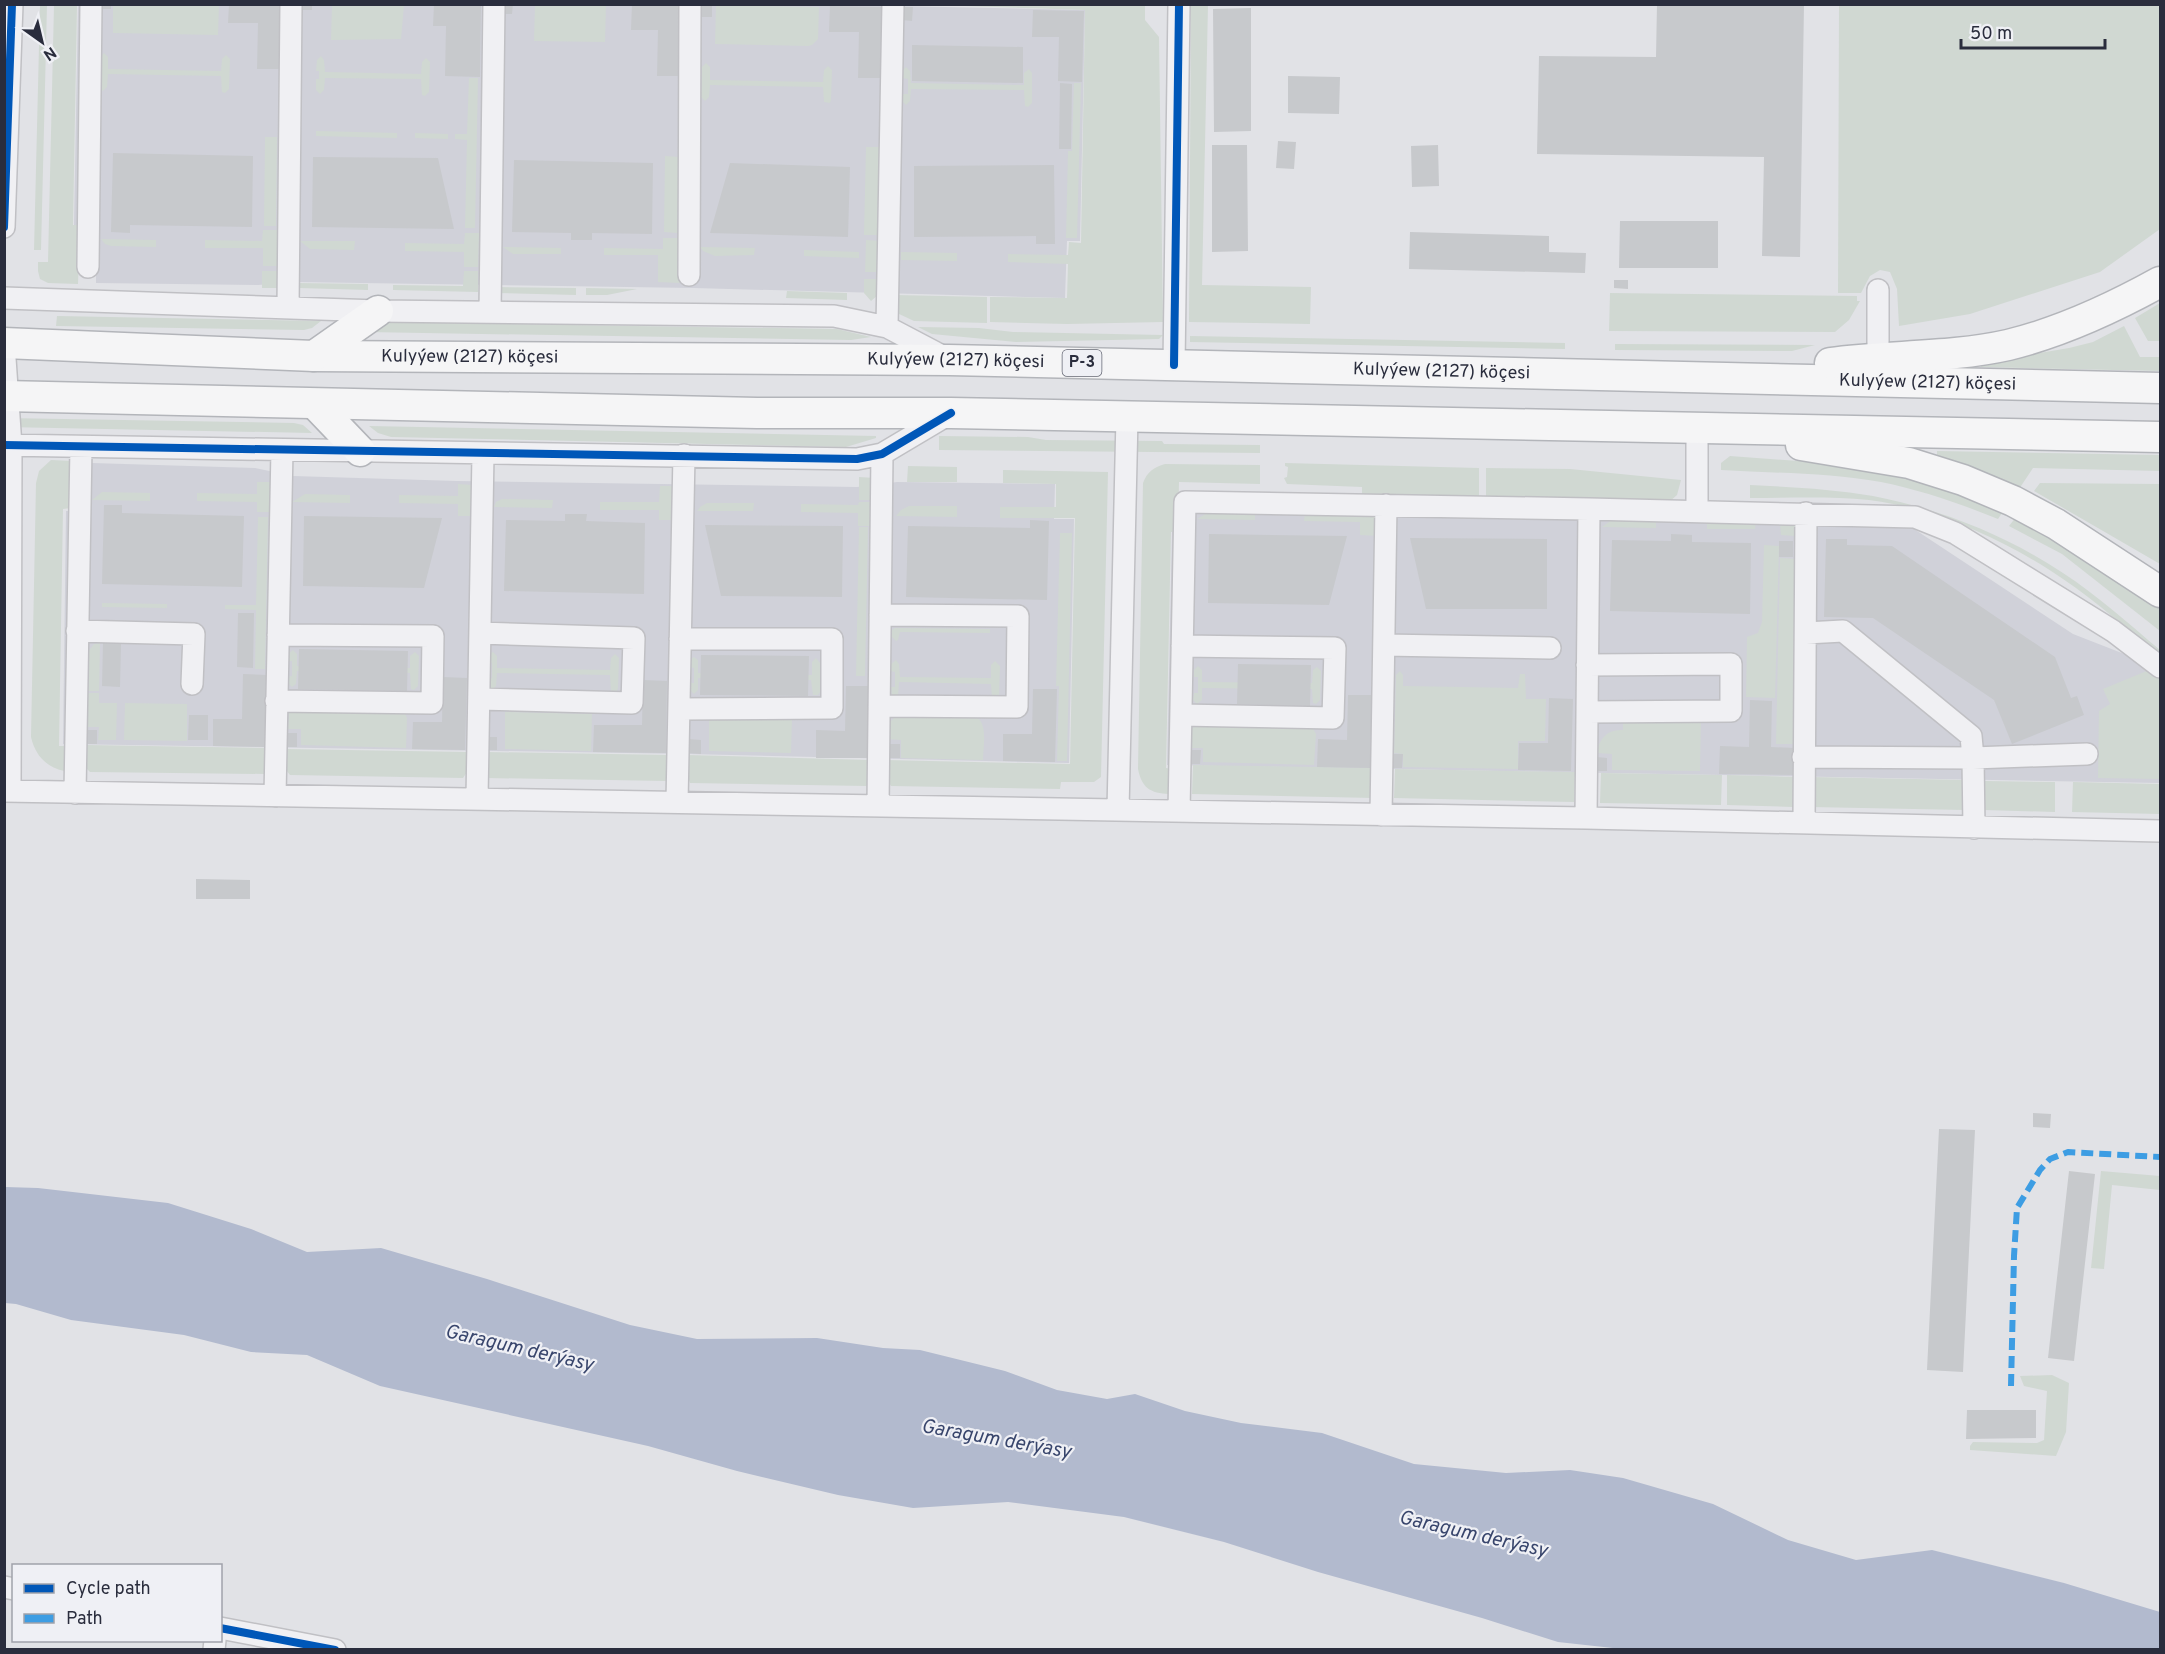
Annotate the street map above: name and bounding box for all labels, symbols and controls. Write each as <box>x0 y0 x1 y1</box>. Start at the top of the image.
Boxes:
north arrow <box>12 12 72 72</box>
scale bar <box>1961 12 2105 50</box>
text: 50 m <box>1970 23 2012 46</box>
text: N <box>39 41 60 64</box>
street label: Kulyýew (2127) köçesi <box>381 345 558 369</box>
street label: Kulyýew (2127) köçesi <box>867 348 1045 374</box>
road number: P-3 <box>1062 350 1102 376</box>
street label: Kulyýew (2127) köçesi <box>1353 358 1531 385</box>
street label: Kulyýew (2127) köçesi <box>1839 369 2016 396</box>
water label: Garagum derýasy <box>442 1319 598 1379</box>
water label: Garagum derýasy <box>919 1414 1075 1466</box>
water label: Garagum derýasy <box>1396 1505 1552 1565</box>
legend <box>12 1564 222 1642</box>
text: Cycle path <box>66 1578 151 1601</box>
text: Path <box>66 1608 103 1631</box>

